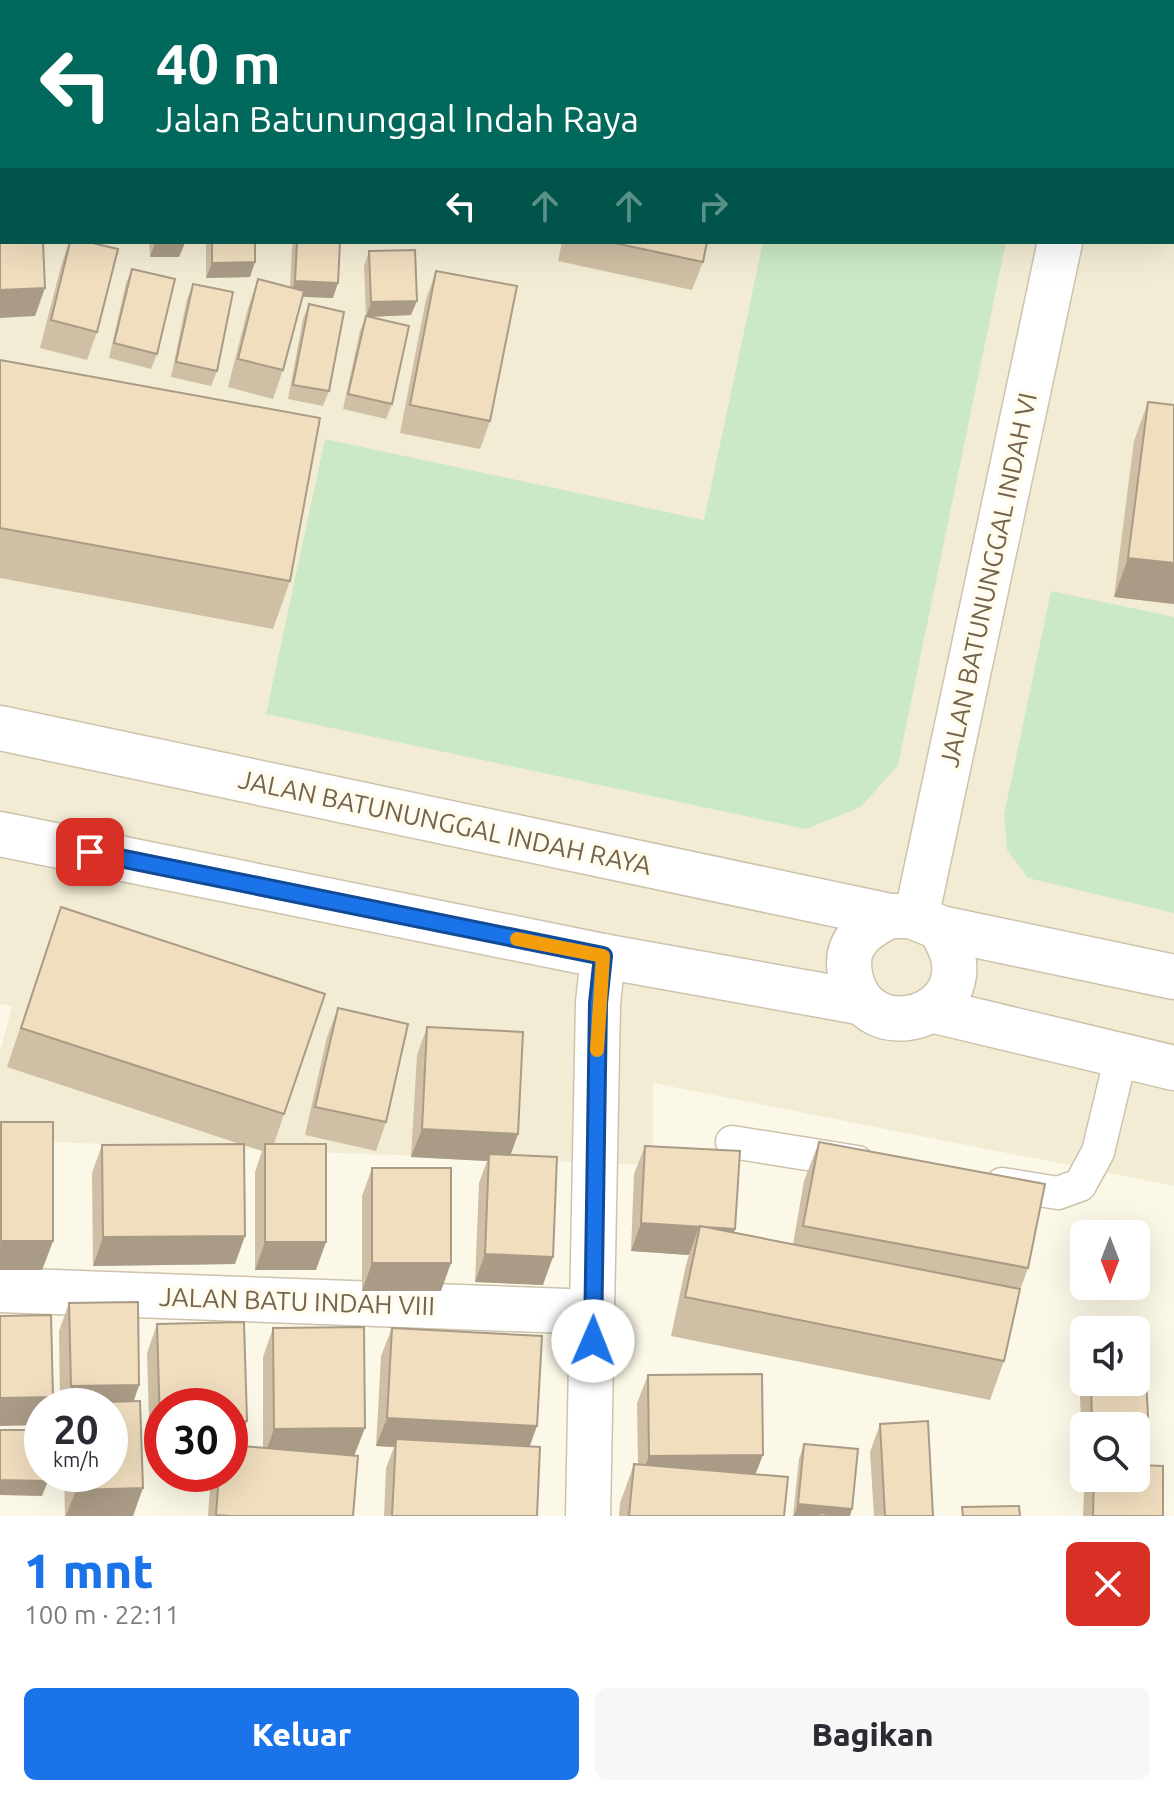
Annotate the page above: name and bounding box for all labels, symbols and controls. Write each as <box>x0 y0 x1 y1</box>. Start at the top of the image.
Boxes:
icon: left <box>24 32 128 136</box>
text: 40 m <box>156 32 281 95</box>
text: Jalan Batununggal Indah Raya <box>156 98 639 139</box>
icon: left <box>439 184 483 228</box>
icon: ahead <box>523 184 567 228</box>
icon: ahead <box>607 184 651 228</box>
icon: right <box>691 184 735 228</box>
street label: JALAN BATUNUNGGAL INDAH VI <box>934 390 1042 770</box>
street label: JALAN BATUNUNGGAL INDAH RAYA <box>236 764 654 880</box>
pin <box>56 818 124 886</box>
icon: arrive <box>68 830 112 874</box>
north arrow <box>1070 1220 1150 1300</box>
map controls <box>1070 1220 1150 1492</box>
street label: JALAN BATU INDAH VIII <box>159 1282 435 1320</box>
position arrow <box>551 1299 635 1383</box>
button: sound <box>1070 1316 1150 1396</box>
speed limit sign: 30 <box>144 1388 248 1492</box>
text: 20 <box>53 1407 99 1452</box>
button: search <box>1070 1412 1150 1492</box>
text: km/h <box>53 1448 99 1471</box>
button: close <box>1066 1542 1150 1626</box>
text: 1 mnt <box>24 1543 154 1597</box>
text: 100 m · 22:11 <box>24 1600 180 1629</box>
button: Keluar <box>24 1688 579 1780</box>
button: Bagikan <box>595 1688 1150 1780</box>

